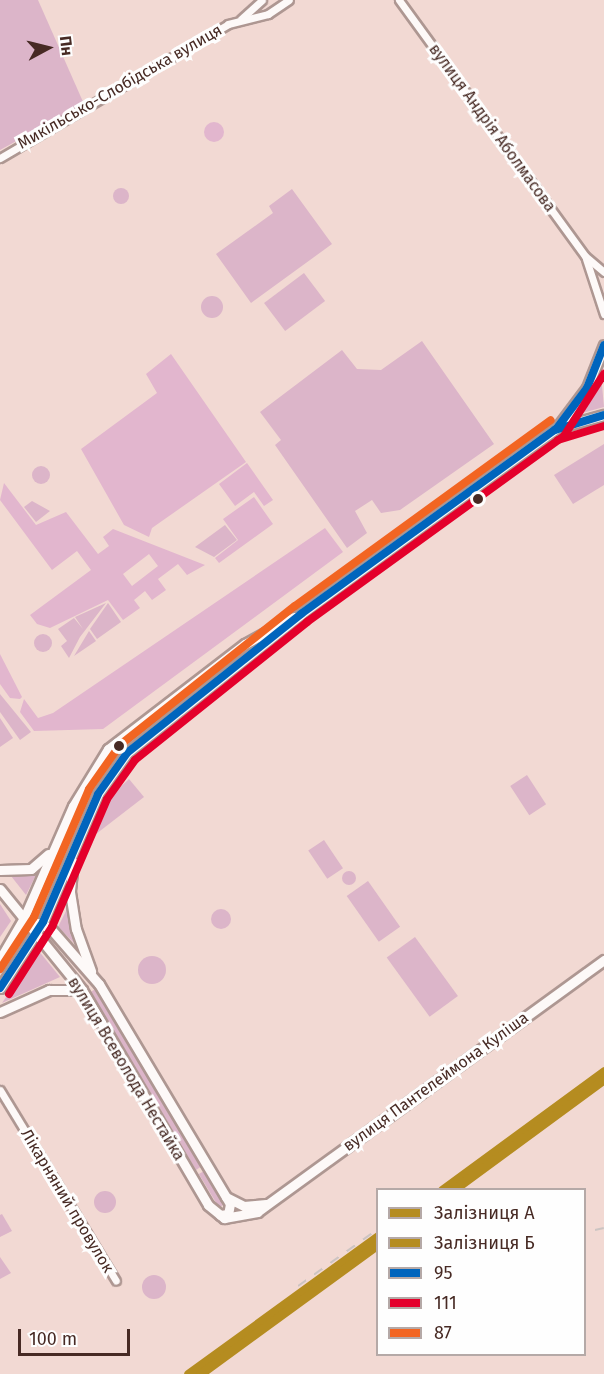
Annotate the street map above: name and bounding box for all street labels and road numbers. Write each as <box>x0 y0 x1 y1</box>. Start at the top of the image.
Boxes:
street label: Микільсько-Слобідська вулиця <box>14 20 226 154</box>
street label: вулиця Андрія Аболмасова <box>425 40 559 216</box>
street label: вулиця Всеволода Нестайка <box>63 974 189 1164</box>
street label: вулиця Пантелеймона Куліша <box>340 1008 532 1156</box>
street label: Лікарняний провулок <box>16 1126 118 1276</box>

